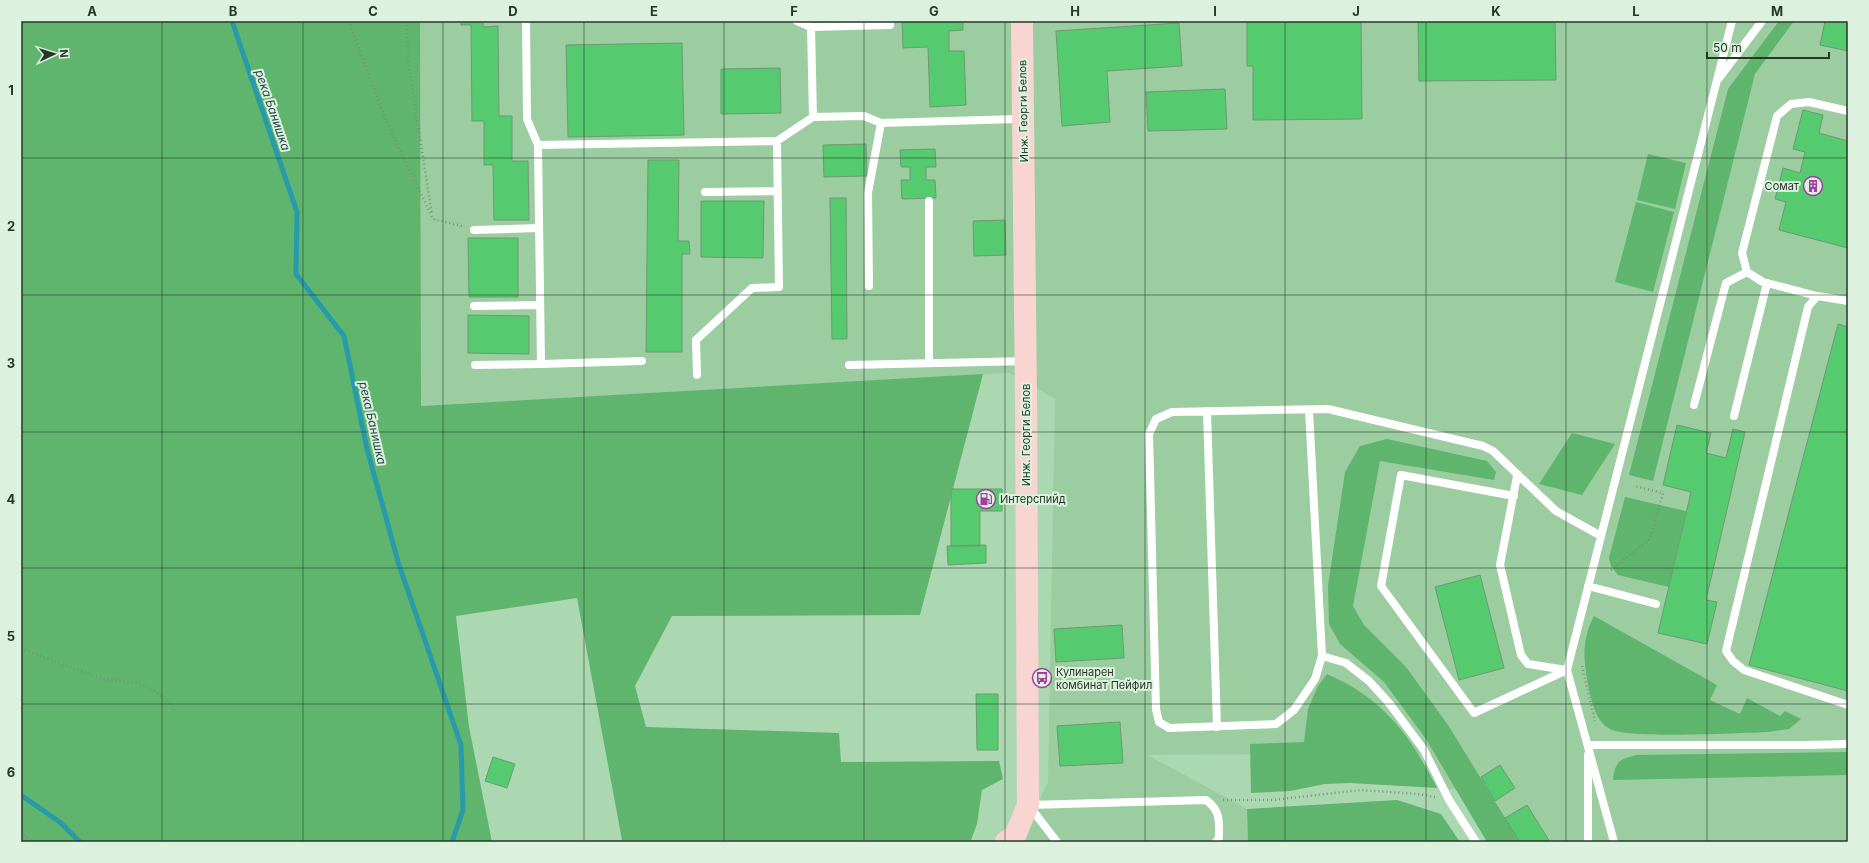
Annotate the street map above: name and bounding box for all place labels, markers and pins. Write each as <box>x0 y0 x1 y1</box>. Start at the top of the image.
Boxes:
building icon: Сомат <box>1802 175 1824 197</box>
place label: Сомат <box>1765 179 1800 193</box>
fuel station icon: Интерспийд <box>975 488 997 510</box>
place label: Интерспийд <box>1000 492 1066 506</box>
place label: Кулинарен комбинат Пейфил <box>1056 665 1152 692</box>
bus stop icon: Кулинарен комбинат Пейфил <box>1031 667 1053 689</box>

